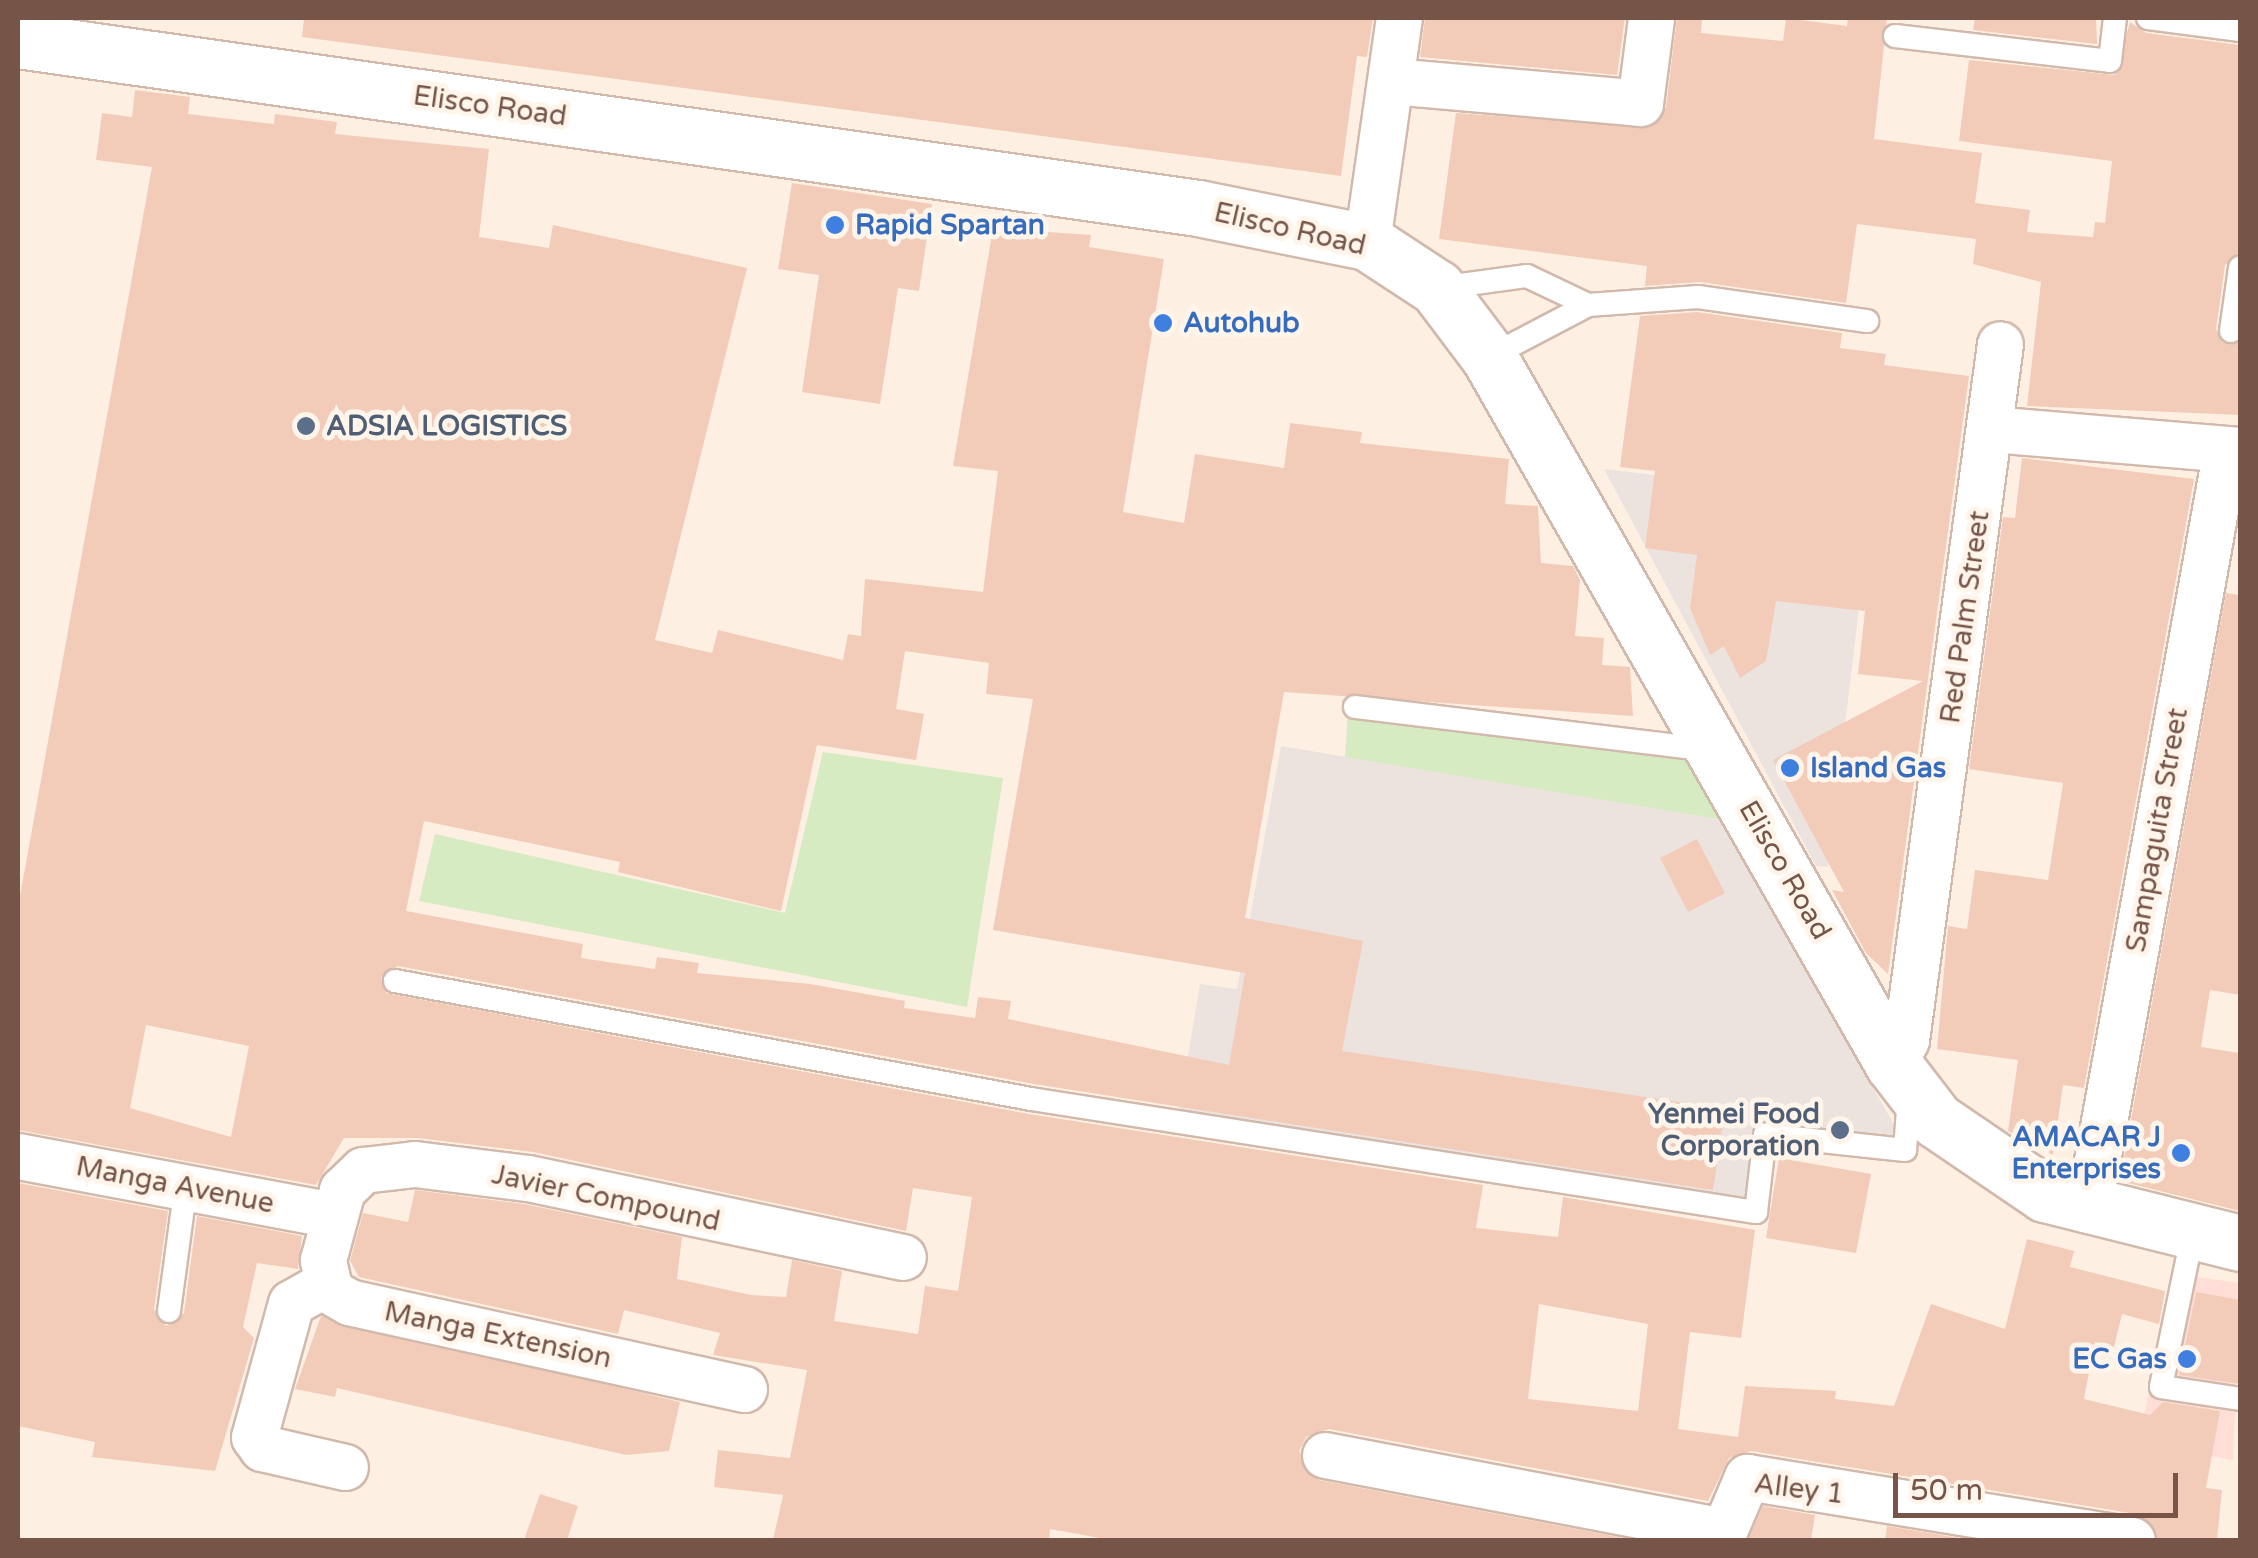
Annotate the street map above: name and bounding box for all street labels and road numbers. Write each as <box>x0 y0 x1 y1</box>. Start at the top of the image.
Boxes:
street label: Elisco Road <box>411 79 569 133</box>
street label: Elisco Road <box>1211 195 1369 263</box>
street label: Red Palm Street <box>1933 508 1997 726</box>
street label: Sampaguita Street <box>2119 705 2195 955</box>
street label: Elisco Road <box>1732 795 1838 945</box>
street label: Manga Avenue <box>73 1149 277 1221</box>
street label: Javier Compound <box>489 1157 723 1239</box>
street label: Manga Extension <box>381 1295 615 1375</box>
street label: Alley 1 <box>1752 1467 1846 1511</box>

